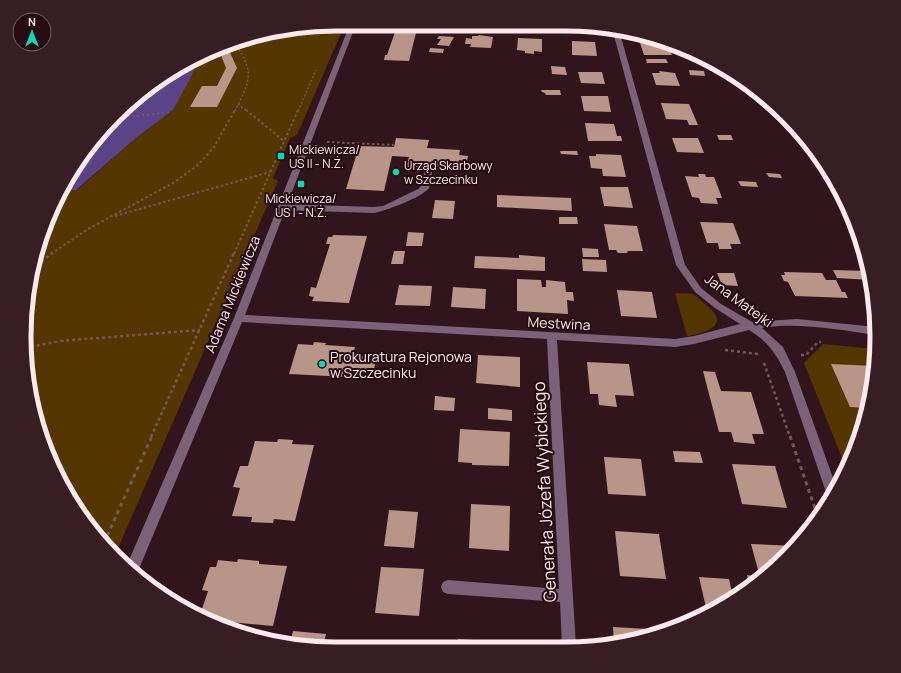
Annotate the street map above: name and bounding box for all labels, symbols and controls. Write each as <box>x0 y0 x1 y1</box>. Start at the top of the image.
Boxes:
north arrow <box>12 12 52 52</box>
text: N <box>28 14 36 29</box>
place label: Mickiewicza/ US II - N.Ż. <box>289 141 360 172</box>
marker: Mickiewicza/ US II - N.Ż. <box>276 151 286 161</box>
place label: Urząd Skarbowy w Szczecinku <box>404 157 493 188</box>
marker: Urząd Skarbowy w Szczecinku <box>391 167 401 177</box>
marker: Mickiewicza/ US I - N.Ż. <box>296 179 306 189</box>
place label: Mickiewicza/ US I - N.Ż. <box>265 190 337 221</box>
street label: Adama Mickiewicza <box>200 233 264 355</box>
street label: Jana Matejki <box>701 269 777 331</box>
street label: Mestwina <box>527 312 591 334</box>
place label: Prokuratura Rejonowa w Szczecinku <box>330 347 472 382</box>
marker: Prokuratura Rejonowa w Szczecinku <box>317 359 327 369</box>
street label: Generała Józefa Wybickiego <box>527 381 561 603</box>

